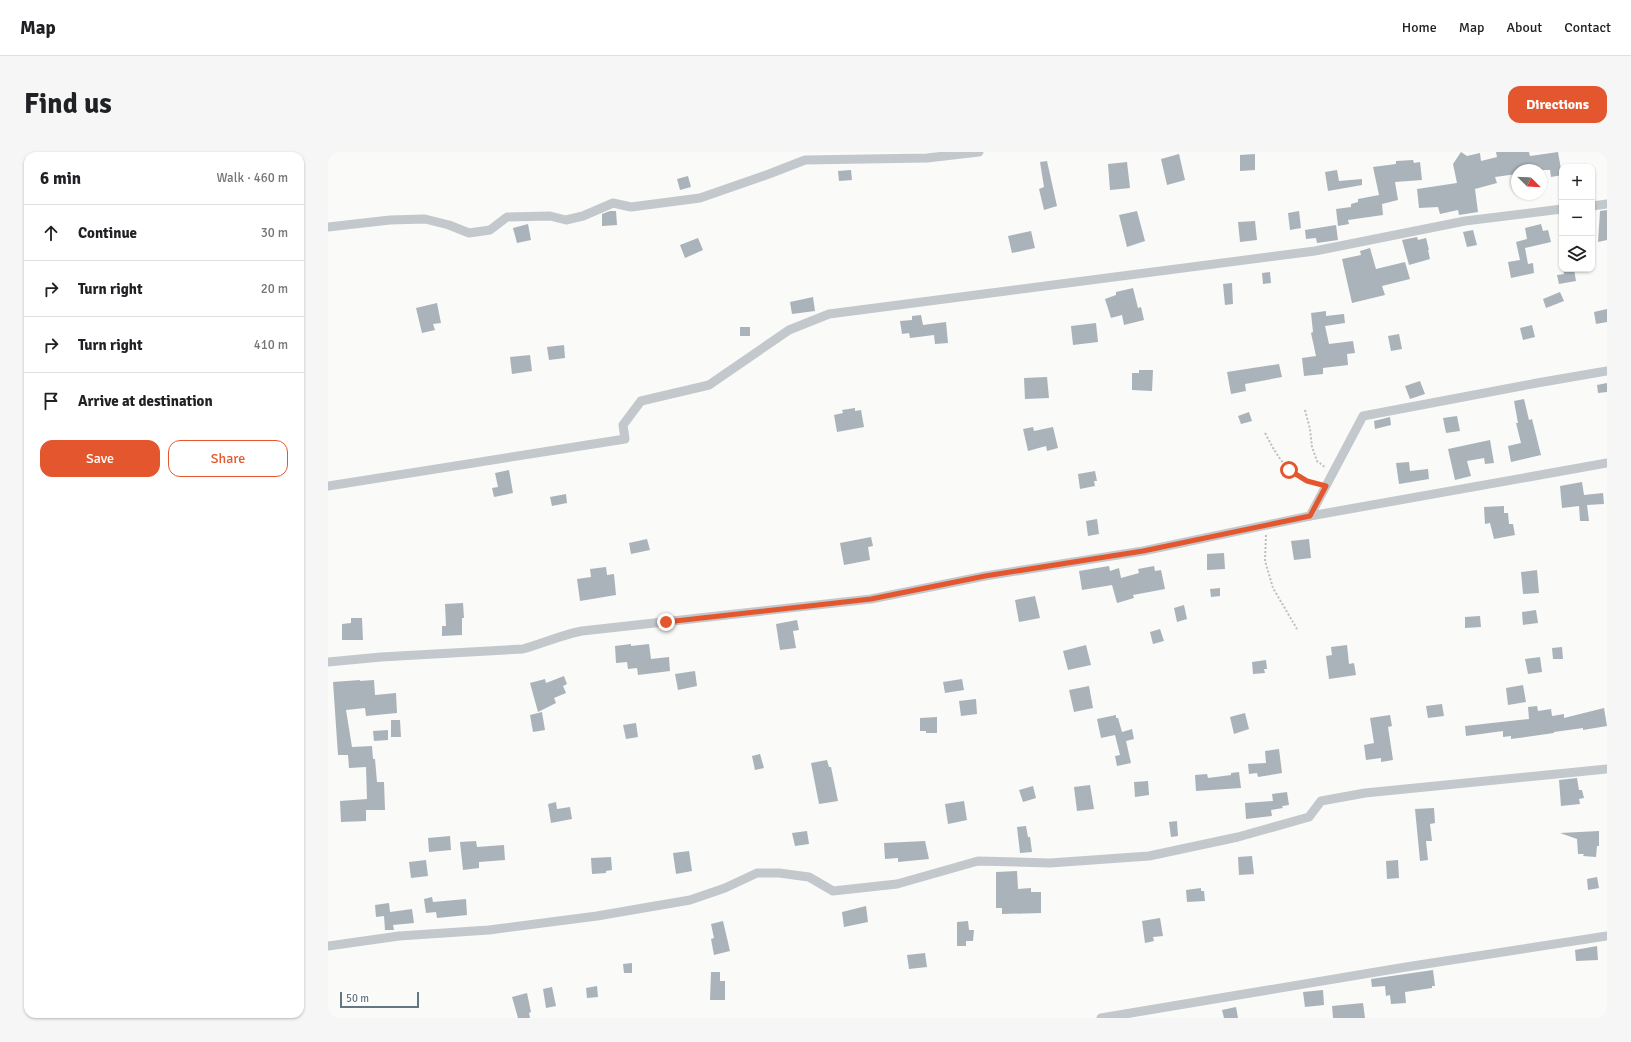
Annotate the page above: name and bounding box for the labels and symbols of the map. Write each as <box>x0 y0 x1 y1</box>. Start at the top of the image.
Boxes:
north arrow <box>1511 164 1547 200</box>
route start <box>1280 461 1298 479</box>
route end <box>657 613 675 631</box>
scale bar <box>340 990 419 1009</box>

